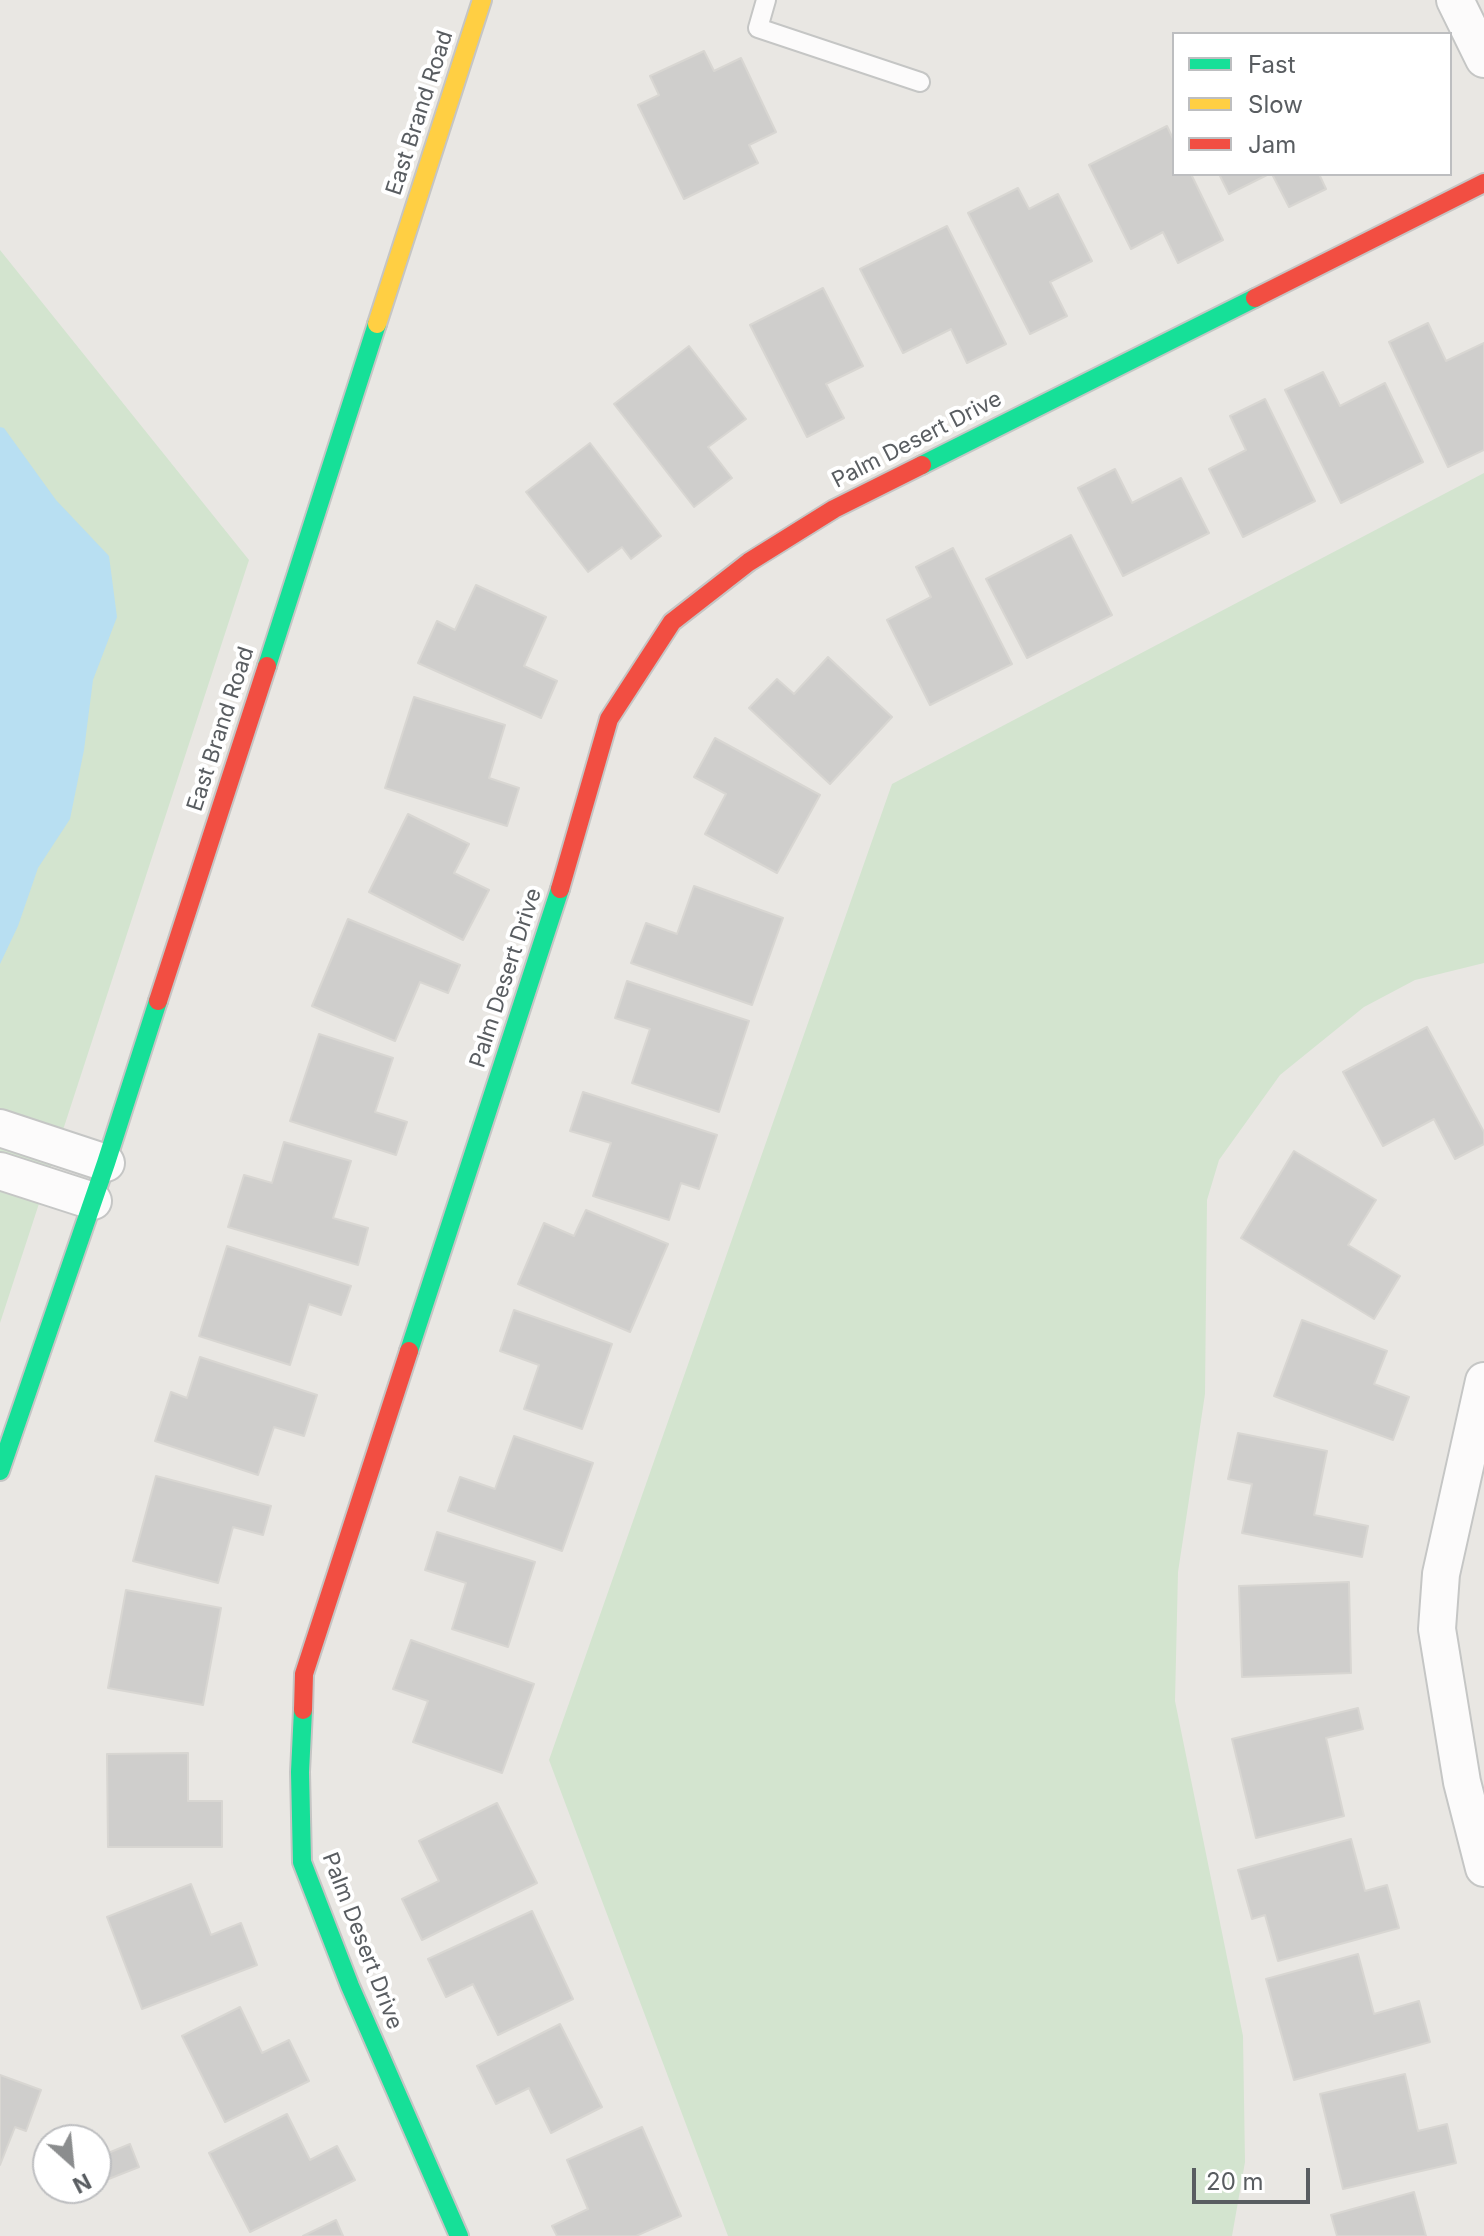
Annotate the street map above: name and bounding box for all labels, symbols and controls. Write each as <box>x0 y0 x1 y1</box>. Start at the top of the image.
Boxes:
street label: East Brand Road <box>381 27 459 199</box>
legend <box>1172 32 1452 176</box>
text: Fast <box>1248 50 1296 79</box>
text: Slow <box>1248 90 1303 119</box>
text: Jam <box>1248 130 1296 159</box>
street label: Palm Desert Drive <box>828 386 1006 494</box>
street label: East Brand Road <box>182 643 260 815</box>
street label: Palm Desert Drive <box>465 885 547 1071</box>
street label: Palm Desert Drive <box>316 1849 408 2033</box>
north arrow <box>32 2124 112 2204</box>
scale bar <box>1196 2152 1314 2202</box>
text: 20 m <box>1206 2167 1264 2196</box>
text: N <box>69 2168 95 2199</box>

